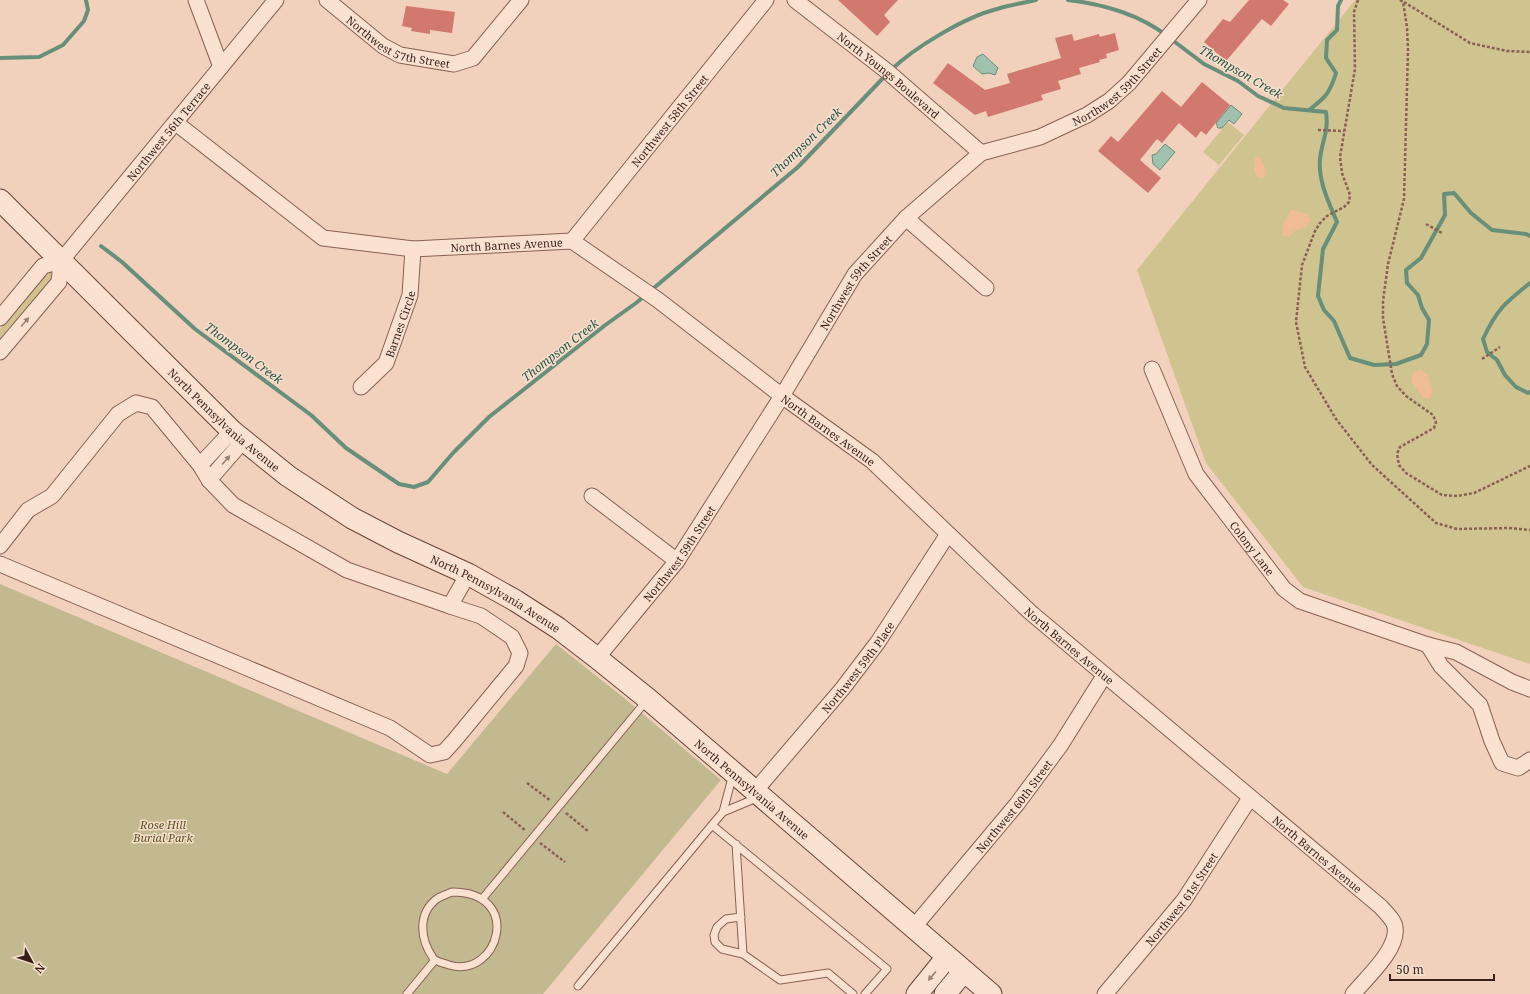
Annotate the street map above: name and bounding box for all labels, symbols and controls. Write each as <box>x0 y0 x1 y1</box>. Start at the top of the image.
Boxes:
street label: Northwest 57th Street <box>344 12 451 71</box>
street label: North Youngs Boulevard <box>835 28 943 122</box>
water label: Thompson Creek <box>1196 41 1287 103</box>
street label: Northwest 59th Street <box>1069 43 1164 129</box>
street label: Northwest 58th Street <box>627 71 711 170</box>
street label: Northwest 56th Terrace <box>123 78 213 184</box>
water label: Thompson Creek <box>766 103 846 181</box>
street label: Northwest 59th Street <box>816 231 895 333</box>
street label: North Barnes Avenue <box>450 234 563 255</box>
street label: Barnes Circle <box>381 290 418 359</box>
water label: Thompson Creek <box>518 314 603 385</box>
one-way arrow <box>21 316 30 327</box>
water label: Thompson Creek <box>202 318 287 389</box>
street label: North Pennsylvania Avenue <box>165 364 284 474</box>
street label: North Barnes Avenue <box>779 391 879 469</box>
one-way arrow <box>221 456 230 465</box>
street label: Northwest 59th Street <box>639 502 718 604</box>
street label: Colony Lane <box>1227 518 1278 578</box>
street label: North Pennsylvania Avenue <box>428 551 564 635</box>
street label: North Barnes Avenue <box>1022 604 1118 687</box>
street label: Northwest 59th Place <box>818 618 897 716</box>
street label: North Pennsylvania Avenue <box>692 735 813 842</box>
street label: Northwest 60th Street <box>972 756 1055 856</box>
street label: North Barnes Avenue <box>1270 812 1366 896</box>
park label: Rose Hill Burial Park <box>132 817 193 845</box>
street label: Northwest 61st Street <box>1142 849 1221 949</box>
north arrow <box>12 942 52 982</box>
scale bar <box>1390 956 1494 982</box>
text: N <box>31 961 49 977</box>
text: 50 m <box>1396 961 1424 978</box>
one-way arrow <box>928 970 937 981</box>

